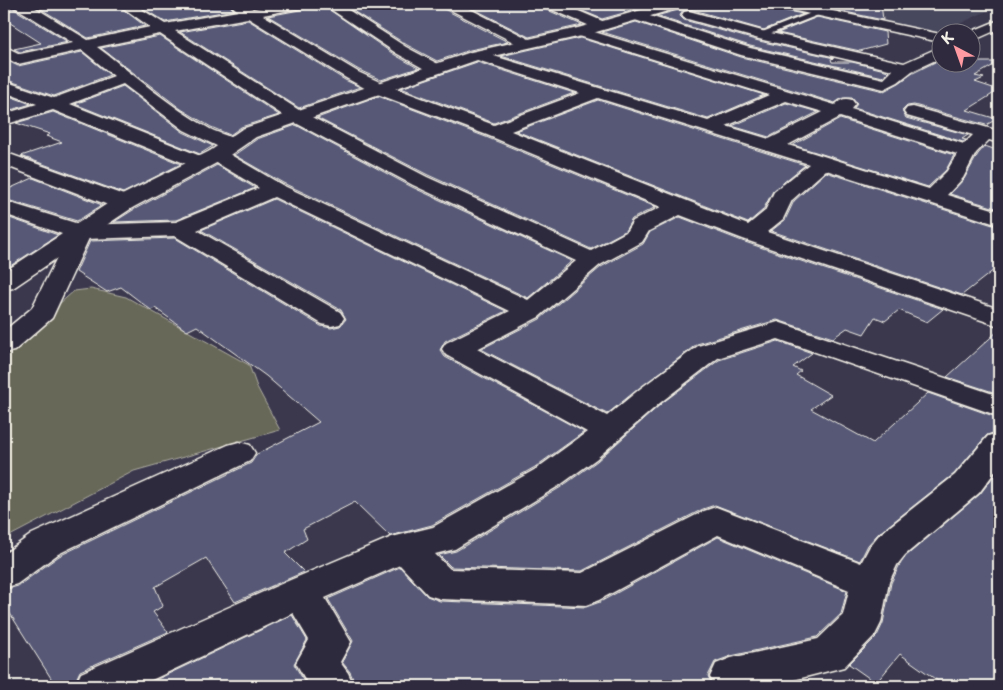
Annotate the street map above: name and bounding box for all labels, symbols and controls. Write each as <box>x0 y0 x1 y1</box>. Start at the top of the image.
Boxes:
north arrow <box>930 22 980 72</box>
text: K <box>936 27 958 49</box>

